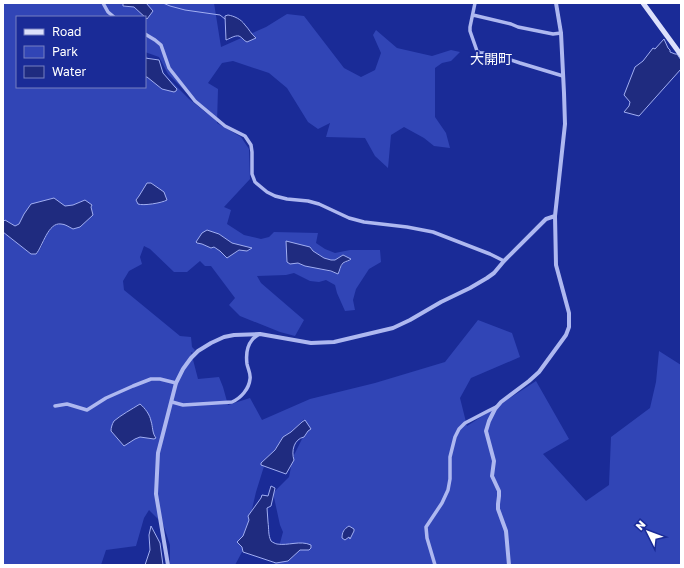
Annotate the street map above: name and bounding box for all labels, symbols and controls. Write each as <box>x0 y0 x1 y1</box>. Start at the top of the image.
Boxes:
legend <box>16 16 146 88</box>
text: Road <box>52 24 81 39</box>
text: Park <box>52 44 78 59</box>
district label: 大開町 <box>470 50 512 67</box>
text: Water <box>52 64 86 79</box>
north arrow <box>628 512 668 552</box>
text: N <box>633 518 648 532</box>

